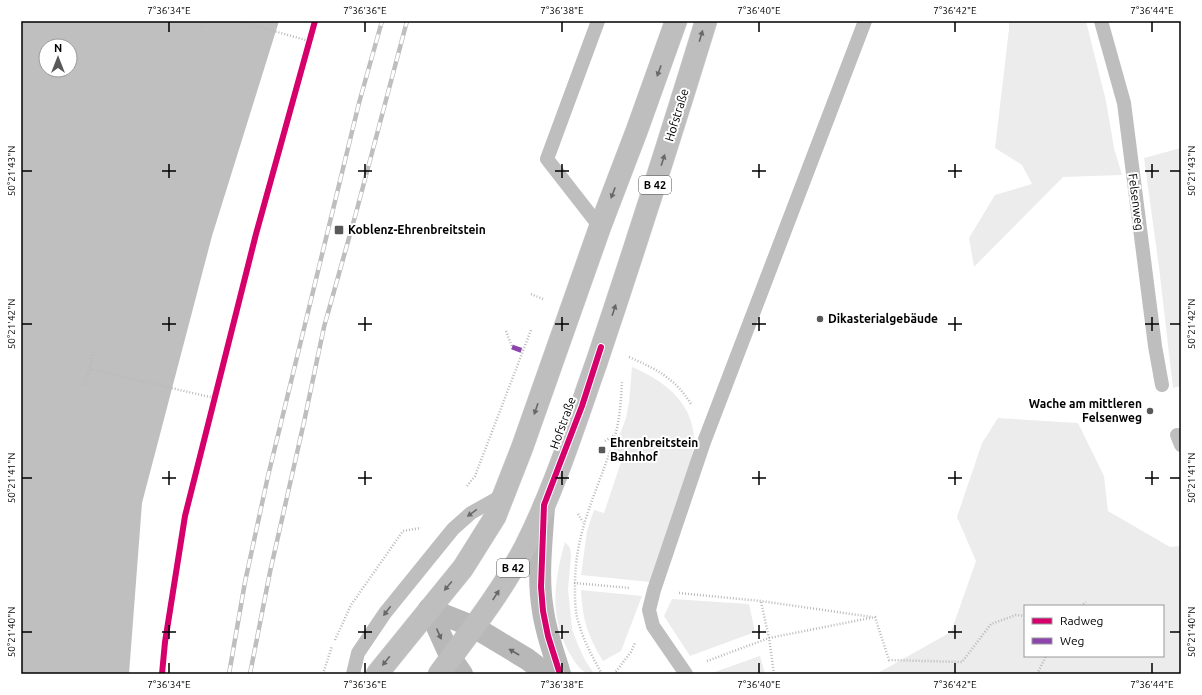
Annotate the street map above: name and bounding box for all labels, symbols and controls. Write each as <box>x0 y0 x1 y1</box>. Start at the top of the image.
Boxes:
text: 7°36'34"E <box>147 5 191 16</box>
text: 7°36'36"E <box>343 5 387 16</box>
text: 7°36'38"E <box>540 5 584 16</box>
text: 7°36'40"E <box>737 5 781 16</box>
text: 7°36'42"E <box>933 5 977 16</box>
text: 7°36'44"E <box>1130 5 1174 16</box>
one-way arrow <box>698 30 704 42</box>
north arrow <box>38 38 78 78</box>
text: N <box>54 42 62 54</box>
one-way arrow <box>655 65 661 77</box>
street label: Hofstraße <box>662 87 691 143</box>
text: 50°21'43"N <box>6 146 17 196</box>
text: 50°21'43"N <box>1186 146 1197 196</box>
one-way arrow <box>660 154 666 166</box>
street label: Felsenweg <box>1127 173 1146 231</box>
road number: B 42 <box>639 176 671 194</box>
one-way arrow <box>610 187 616 199</box>
place label: Koblenz-Ehrenbreitstein <box>348 223 486 236</box>
marker: Koblenz-Ehrenbreitstein <box>333 224 345 236</box>
text: 50°21'42"N <box>6 299 17 349</box>
text: 50°21'42"N <box>1186 299 1197 349</box>
one-way arrow <box>611 304 617 316</box>
place label: Dikasterialgebäude <box>828 312 938 325</box>
marker: Dikasterialgebäude <box>815 314 825 324</box>
street label: Hofstraße <box>547 395 578 451</box>
place label: Wache am mittleren Felsenweg <box>1029 397 1142 424</box>
one-way arrow <box>532 403 538 415</box>
marker: Wache am mittleren Felsenweg <box>1145 406 1155 416</box>
place label: Ehrenbreitstein Bahnhof <box>610 436 698 463</box>
marker: Ehrenbreitstein Bahnhof <box>597 445 607 455</box>
text: 50°21'41"N <box>6 453 17 503</box>
text: 50°21'41"N <box>1186 453 1197 503</box>
one-way arrow <box>466 509 477 517</box>
road number: B 42 <box>497 559 529 577</box>
one-way arrow <box>444 581 453 591</box>
one-way arrow <box>492 590 500 600</box>
legend <box>1024 605 1164 657</box>
one-way arrow <box>383 606 391 617</box>
text: 50°21'40"N <box>6 607 17 657</box>
text: 50°21'40"N <box>1186 607 1197 657</box>
text: Radweg <box>1060 614 1103 627</box>
one-way arrow <box>437 628 443 640</box>
text: Weg <box>1060 634 1084 647</box>
one-way arrow <box>508 649 520 656</box>
one-way arrow <box>382 656 391 666</box>
text: 7°36'34"E <box>147 679 191 690</box>
text: 7°36'36"E <box>343 679 387 690</box>
text: 7°36'38"E <box>540 679 584 690</box>
text: 7°36'40"E <box>737 679 781 690</box>
text: 7°36'42"E <box>933 679 977 690</box>
text: 7°36'44"E <box>1130 679 1174 690</box>

